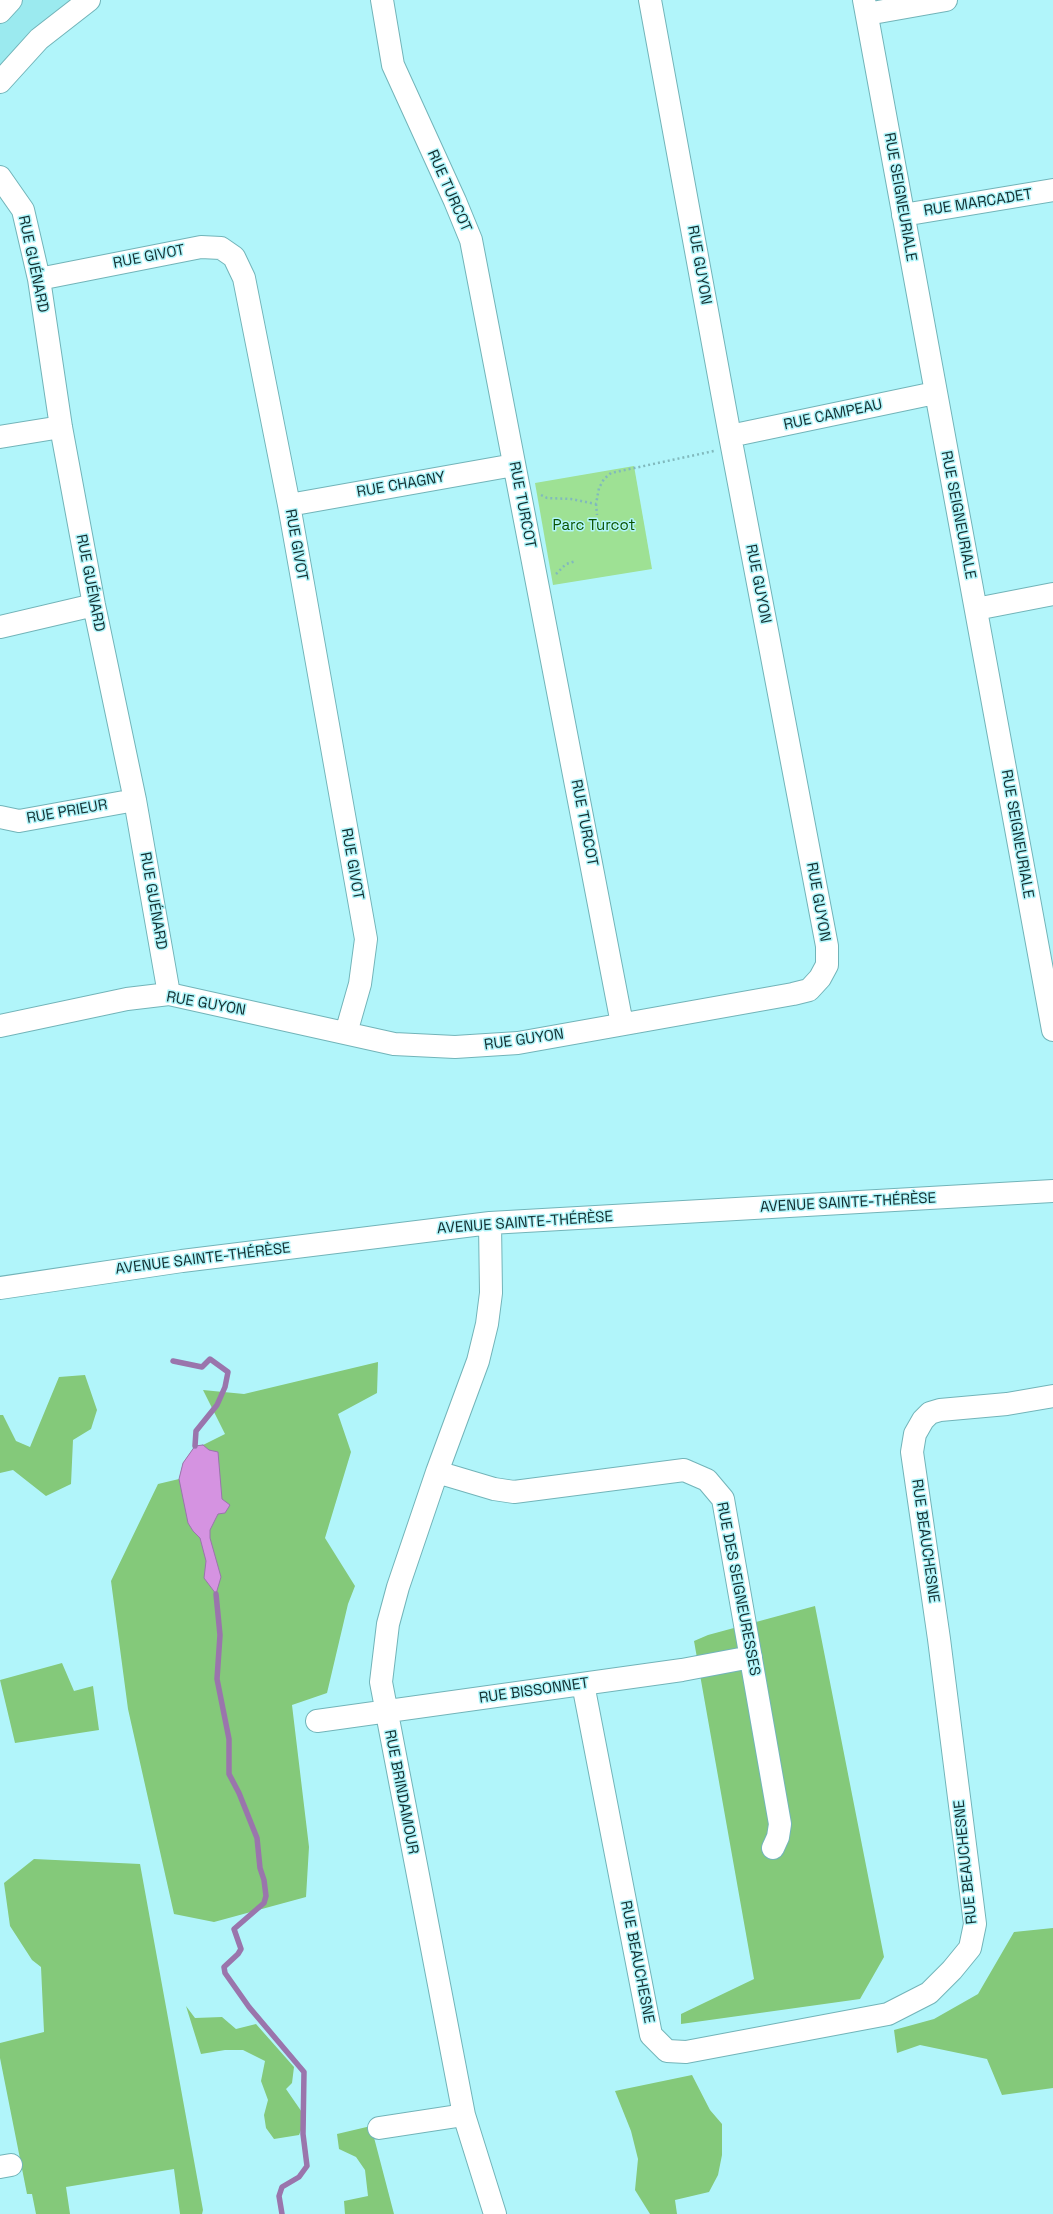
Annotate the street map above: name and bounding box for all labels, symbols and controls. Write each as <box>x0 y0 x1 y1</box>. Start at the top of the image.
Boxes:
street label: RUE SEIGNEURIALE <box>880 131 920 263</box>
street label: RUE TURCOT <box>423 147 475 235</box>
street label: RUE MARCADET <box>922 186 1034 220</box>
street label: RUE GUÉNARD <box>14 214 52 314</box>
street label: RUE GUYON <box>683 224 715 306</box>
street label: RUE GIVOT <box>112 241 186 273</box>
street label: RUE CAMPEAU <box>782 396 884 434</box>
street label: RUE SEIGNEURIALE <box>937 449 979 581</box>
street label: RUE TURCOT <box>505 460 539 550</box>
street label: RUE CHAGNY <box>355 468 447 502</box>
street label: RUE GIVOT <box>281 508 311 582</box>
park label: Parc Turcot <box>553 517 635 535</box>
street label: RUE GUÉNARD <box>72 533 108 633</box>
street label: RUE GUYON <box>741 543 775 625</box>
street label: RUE SEIGNEURIALE <box>997 768 1037 900</box>
street label: RUE TURCOT <box>567 778 601 868</box>
street label: RUE PRIEUR <box>25 796 109 828</box>
street label: RUE GIVOT <box>337 827 367 901</box>
street label: RUE GUÉNARD <box>136 851 170 951</box>
street label: RUE GUYON <box>802 861 834 943</box>
street label: RUE GUYON <box>165 988 247 1020</box>
street label: RUE GUYON <box>483 1025 565 1055</box>
street label: AVENUE SAINTE-THÉRÈSE <box>760 1189 936 1217</box>
street label: AVENUE SAINTE-THÉRÈSE <box>436 1208 614 1238</box>
street label: AVENUE SAINTE-THÉRÈSE <box>114 1239 292 1279</box>
street label: RUE BEAUCHESNE <box>907 1478 943 1604</box>
street label: RUE DES SEIGNEURESSES <box>712 1501 764 1677</box>
street label: RUE BISSONNET <box>478 1674 590 1708</box>
street label: RUE BRINDAMOUR <box>380 1728 422 1856</box>
street label: RUE BEAUCHESNE <box>951 1799 981 1925</box>
street label: RUE BEAUCHESNE <box>616 1899 658 2025</box>

